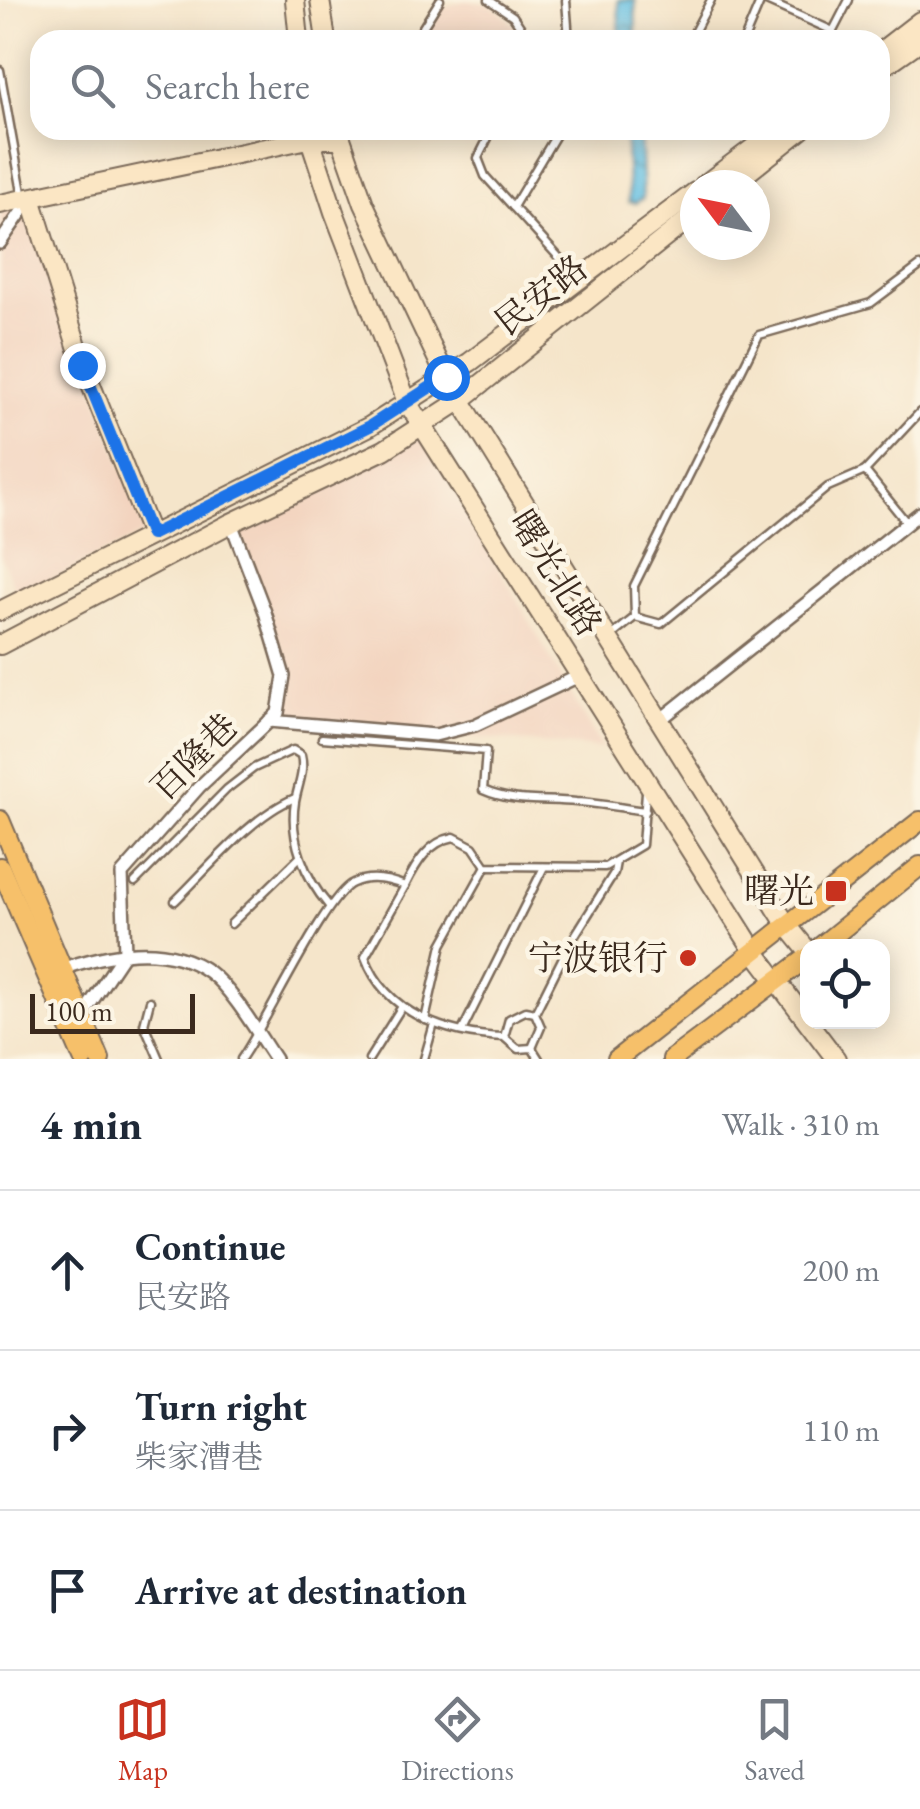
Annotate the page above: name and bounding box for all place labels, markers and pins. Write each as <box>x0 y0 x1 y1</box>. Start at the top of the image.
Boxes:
place label: 曙光 <box>744 868 814 913</box>
marker: 曙光 <box>823 878 849 904</box>
place label: 宁波银行 <box>528 935 668 980</box>
marker: 宁波银行 <box>677 947 699 969</box>

